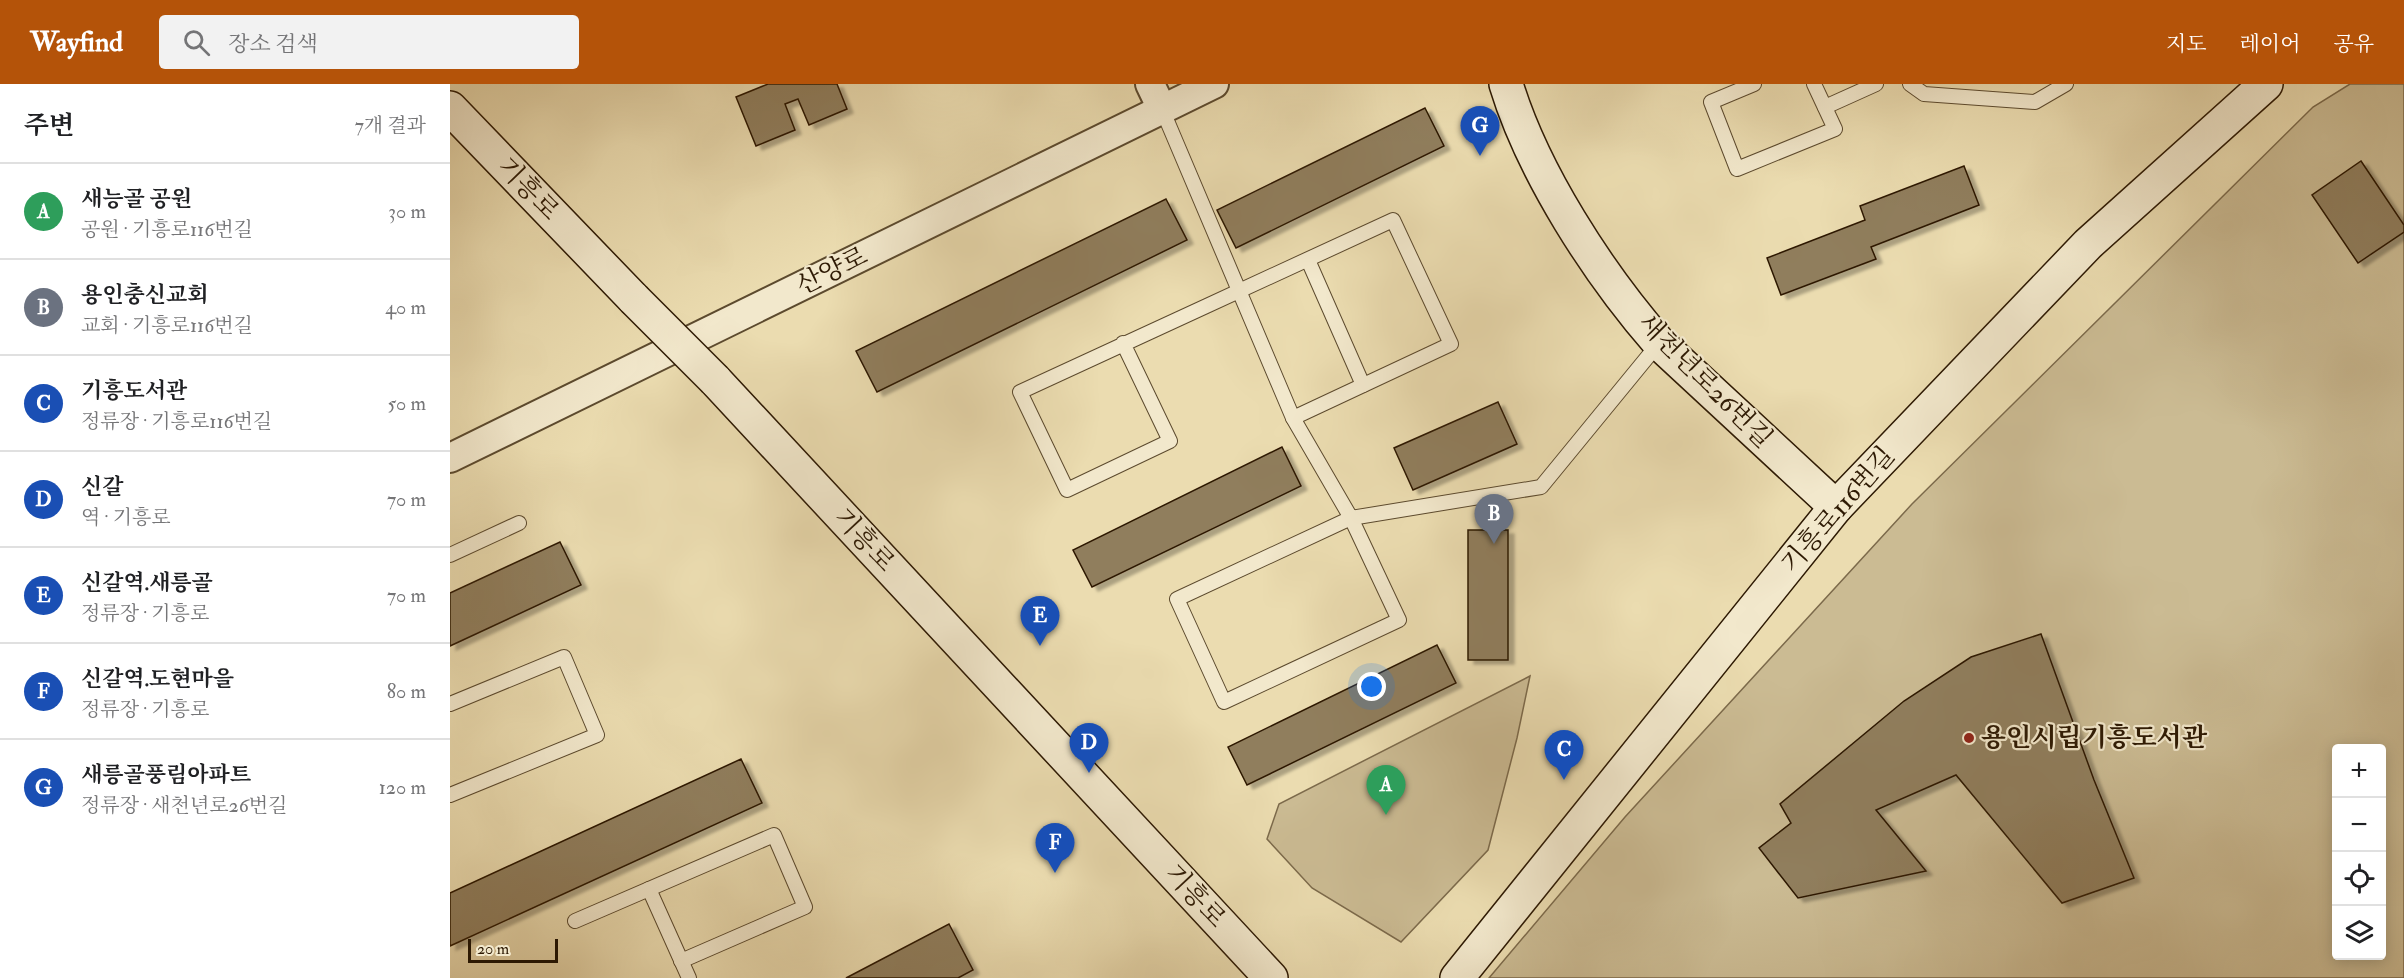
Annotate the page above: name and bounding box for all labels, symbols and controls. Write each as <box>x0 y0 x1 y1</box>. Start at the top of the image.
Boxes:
search box <box>159 15 579 69</box>
text: Wayfind <box>30 25 123 60</box>
icon: search <box>180 26 213 59</box>
text: 장소 검색 <box>228 30 318 58</box>
text: 지도 <box>2166 31 2207 58</box>
text: 레이어 <box>2240 31 2300 58</box>
text: 공유 <box>2333 31 2374 58</box>
pin: G <box>1460 106 1500 156</box>
text: 주변 <box>24 110 74 142</box>
text: 7개 결과 <box>355 113 426 138</box>
street label: 기흥로 <box>490 151 566 227</box>
text: 새능골 공원 <box>81 185 192 213</box>
text: A <box>37 199 50 224</box>
text: 30 m <box>388 199 426 224</box>
text: 공원 · 기흥로116번길 <box>81 217 253 242</box>
street label: 산양로 <box>791 240 873 302</box>
text: 용인충신교회 <box>81 281 209 309</box>
text: B <box>37 295 50 320</box>
text: 40 m <box>385 295 426 320</box>
street label: 새천년로26번길 <box>1631 307 1779 455</box>
text: 교회 · 기흥로116번길 <box>81 313 253 338</box>
text: 기흥도서관 <box>81 377 187 405</box>
text: C <box>36 391 51 416</box>
text: 50 m <box>387 391 426 416</box>
text: 정류장 · 기흥로116번길 <box>81 409 272 434</box>
street label: 기흥로116번길 <box>1774 440 1902 580</box>
text: 신갈 <box>81 473 124 501</box>
text: D <box>35 487 52 512</box>
text: 70 m <box>387 487 426 512</box>
pin: B <box>1474 494 1514 544</box>
street label: 기흥로 <box>827 502 901 578</box>
text: 역 · 기흥로 <box>81 505 171 530</box>
text: 신갈역.새릉골 <box>81 569 213 597</box>
text: E <box>36 583 51 608</box>
text: 70 m <box>387 583 426 608</box>
pin: E <box>1020 596 1060 646</box>
text: 정류장 · 기흥로 <box>81 601 209 626</box>
text: 신갈역.도현마을 <box>81 665 234 693</box>
your location <box>1357 672 1386 701</box>
text: F <box>37 679 50 704</box>
text: 80 m <box>387 679 426 704</box>
text: 정류장 · 기흥로 <box>81 697 209 722</box>
place label: 용인시립기흥도서관 <box>1981 722 2208 754</box>
pin: D <box>1070 724 1108 773</box>
pin: C <box>1544 730 1584 780</box>
marker: 용인시립기흥도서관 <box>1962 731 1976 745</box>
map controls <box>2332 744 2386 960</box>
button: + <box>2332 744 2386 798</box>
text: 새릉골풍림아파트 <box>81 761 251 789</box>
pin: A <box>1366 766 1406 815</box>
text: G <box>35 775 52 800</box>
text: 120 m <box>379 775 426 800</box>
text: 정류장 · 새천년로26번길 <box>81 793 287 818</box>
button: − <box>2332 798 2386 852</box>
pin: F <box>1036 824 1074 873</box>
button: locate <box>2332 852 2386 906</box>
street label: 기흥로 <box>1158 858 1232 934</box>
button: layers <box>2332 906 2386 960</box>
scale bar <box>468 936 558 964</box>
text: 20 m <box>477 939 509 959</box>

